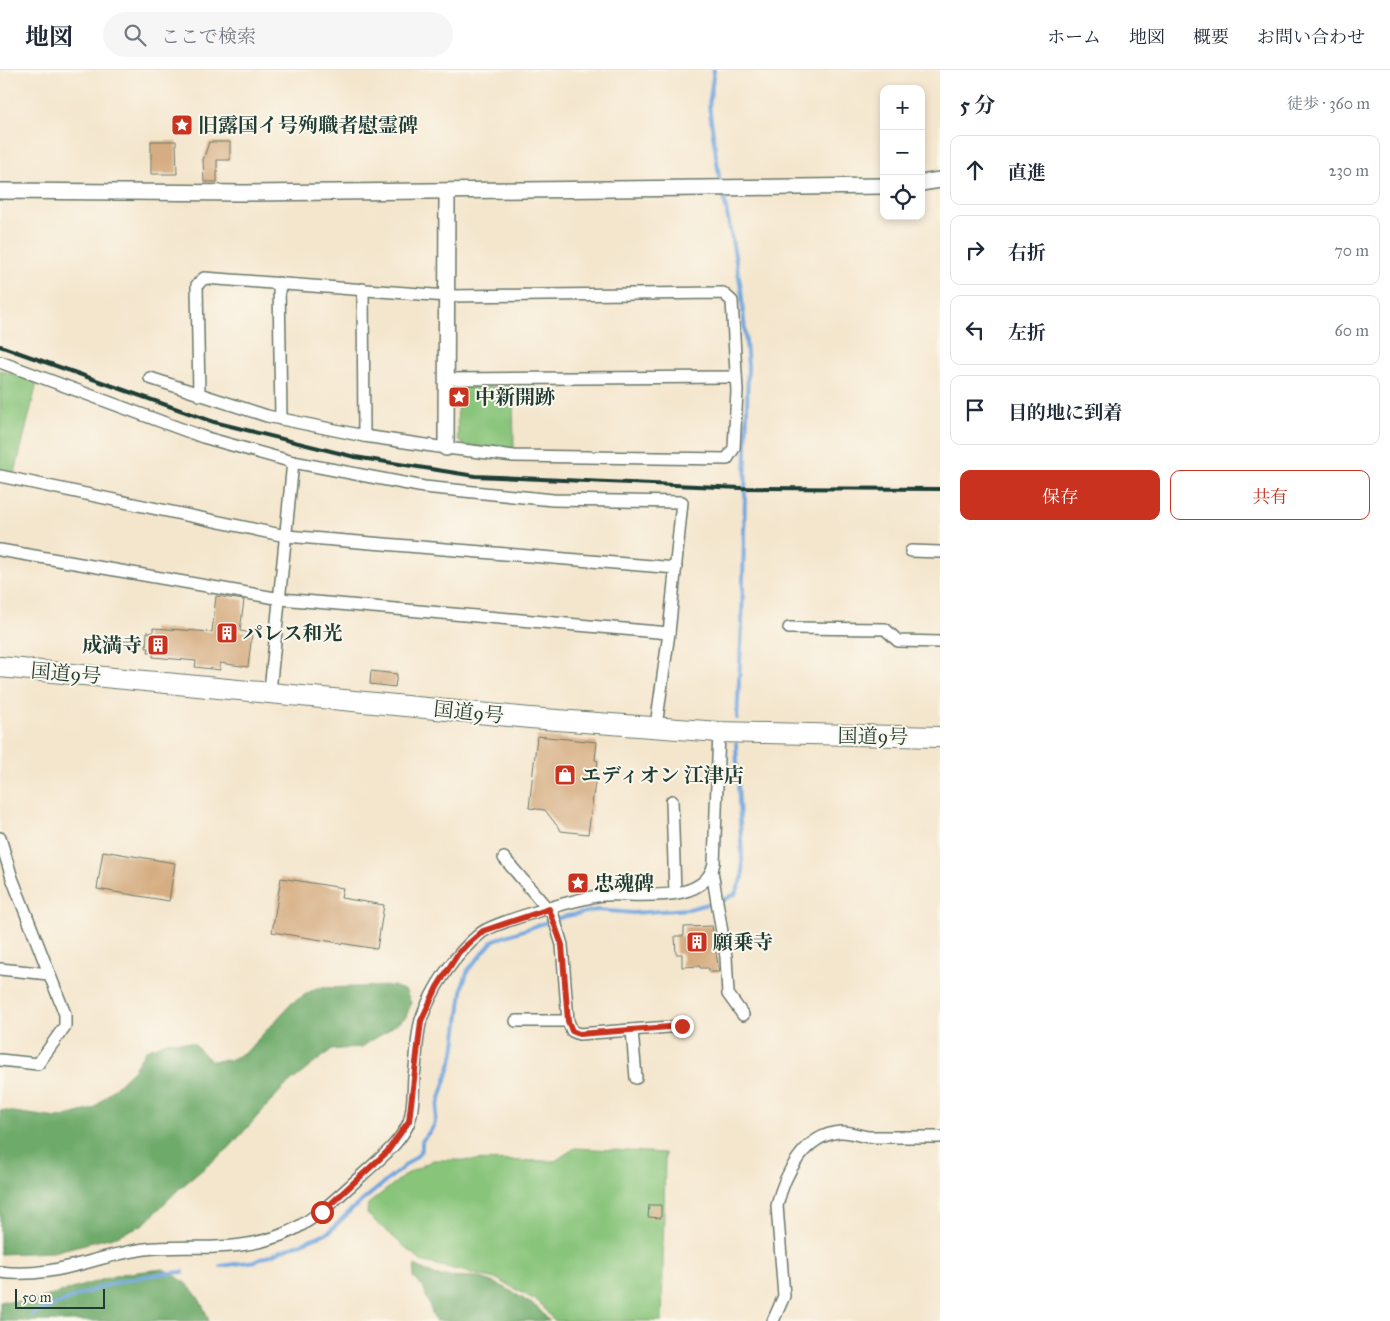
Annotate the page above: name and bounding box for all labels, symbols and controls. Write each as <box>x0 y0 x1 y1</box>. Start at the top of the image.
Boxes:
search box <box>103 12 453 57</box>
icon: search <box>121 21 149 49</box>
text: 地図 <box>25 22 73 52</box>
text: ここで検索 <box>161 25 256 48</box>
text: ホーム <box>1047 26 1101 48</box>
text: 地図 <box>1129 26 1165 48</box>
text: 概要 <box>1193 26 1229 48</box>
text: お問い合わせ <box>1257 26 1365 48</box>
map controls <box>880 85 925 220</box>
button: + <box>880 85 925 130</box>
text: 5 分 <box>960 92 995 118</box>
text: 徒歩 · 360 m <box>1287 94 1370 113</box>
place icon: 旧露国イ号殉職者慰霊碑 <box>170 113 194 137</box>
place label: 旧露国イ号殉職者慰霊碑 <box>198 113 418 137</box>
button: − <box>880 130 925 175</box>
icon: ahead <box>961 156 989 184</box>
text: 直進 <box>1008 161 1046 184</box>
text: 230 m <box>1329 161 1369 180</box>
button: locate <box>880 175 925 220</box>
icon: right <box>961 236 989 264</box>
text: 右折 <box>1008 241 1046 264</box>
text: 70 m <box>1334 241 1369 260</box>
icon: left <box>961 316 989 344</box>
text: 左折 <box>1008 321 1046 344</box>
text: 60 m <box>1335 321 1369 340</box>
place icon: 中新開跡 <box>447 385 471 409</box>
place label: 中新開跡 <box>475 385 555 409</box>
icon: arrive <box>961 396 989 424</box>
text: 目的地に到着 <box>1008 401 1122 424</box>
button: 保存 <box>960 470 1160 520</box>
button: 共有 <box>1170 470 1370 520</box>
building icon: パレス和光 <box>215 621 239 645</box>
place label: パレス和光 <box>243 621 342 645</box>
place label: 成満寺 <box>82 633 142 657</box>
building icon: 成満寺 <box>146 633 170 657</box>
street label: 国道9号 <box>30 658 102 688</box>
street label: 国道9号 <box>433 696 505 728</box>
street label: 国道9号 <box>837 723 909 749</box>
shop icon: エディオン 江津店 <box>553 763 577 787</box>
place label: エディオン 江津店 <box>581 763 744 787</box>
place icon: 忠魂碑 <box>566 871 590 895</box>
place label: 忠魂碑 <box>594 871 654 895</box>
building icon: 願乗寺 <box>685 930 709 954</box>
place label: 願乗寺 <box>713 930 773 954</box>
route end <box>671 1015 694 1038</box>
route start <box>311 1201 334 1224</box>
scale bar <box>15 1286 105 1309</box>
text: 50 m <box>22 1289 51 1306</box>

